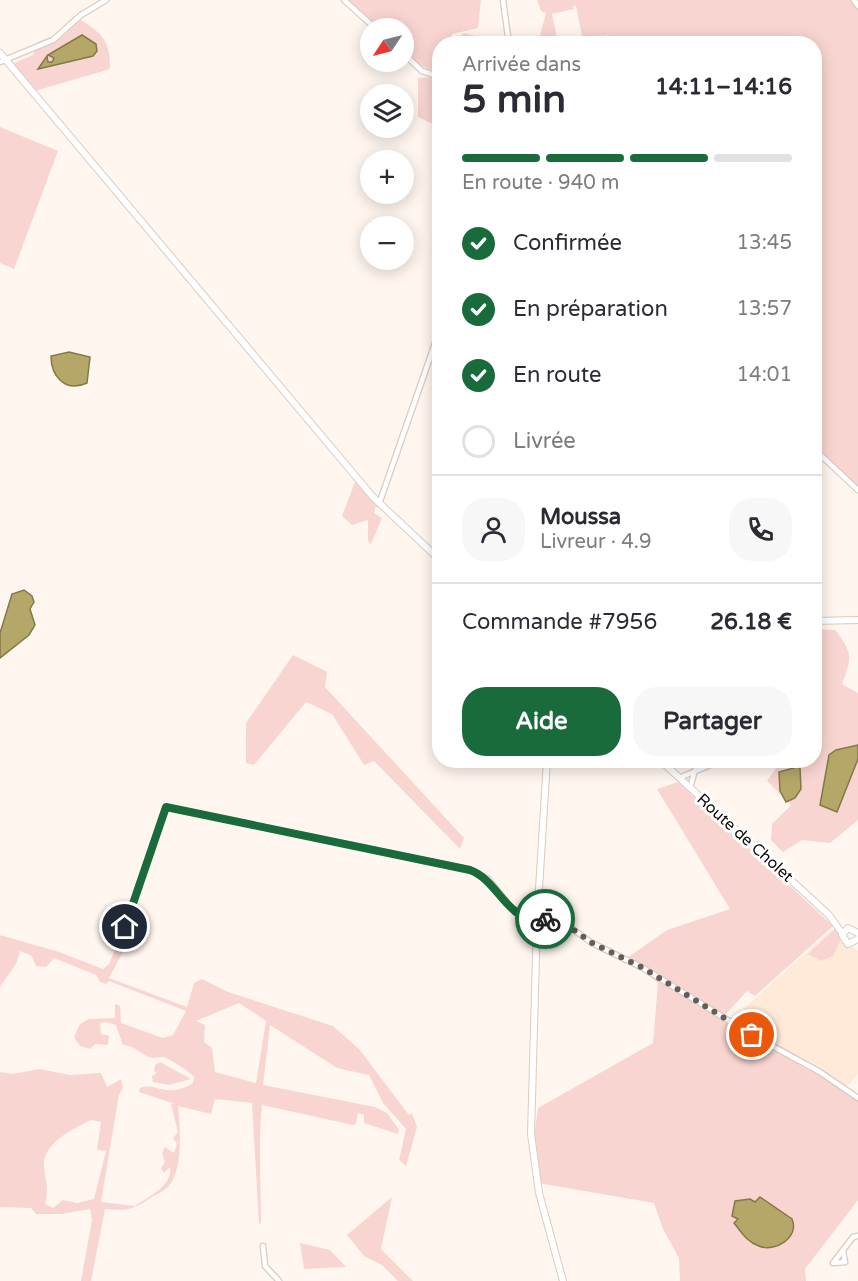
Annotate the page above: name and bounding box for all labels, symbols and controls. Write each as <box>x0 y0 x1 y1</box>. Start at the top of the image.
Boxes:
north arrow <box>360 18 414 72</box>
map controls <box>360 18 414 270</box>
text: Arrivée dans <box>462 53 581 77</box>
text: 14:11–14:16 <box>655 74 792 100</box>
text: 5 min <box>462 76 566 123</box>
button: layers <box>360 84 414 138</box>
button: + <box>360 150 414 204</box>
text: En route · 940 m <box>462 171 619 195</box>
button: − <box>360 216 414 270</box>
icon: check <box>462 227 495 260</box>
text: Confirmée <box>513 230 622 256</box>
text: 13:45 <box>737 231 792 255</box>
icon: check <box>462 293 495 326</box>
text: En préparation <box>513 296 668 322</box>
text: 13:57 <box>737 297 792 321</box>
icon: check <box>462 359 495 392</box>
text: En route <box>513 362 602 388</box>
text: 14:01 <box>737 363 792 387</box>
text: Livrée <box>513 428 576 454</box>
button: person <box>462 498 525 561</box>
button: phone <box>729 498 792 561</box>
text: Moussa <box>540 504 621 530</box>
text: Livreur · 4.9 <box>540 530 652 554</box>
text: Commande #7956 <box>462 609 657 635</box>
text: 26.18 € <box>710 609 792 635</box>
button: Aide <box>462 687 621 756</box>
button: Partager <box>633 687 792 756</box>
street label: Route de Cholet <box>693 789 797 887</box>
courier <box>515 889 575 949</box>
pin <box>99 901 150 952</box>
icon: bike <box>529 903 562 936</box>
icon: home <box>108 910 141 943</box>
pin <box>726 1009 777 1060</box>
icon: bag <box>735 1018 768 1051</box>

